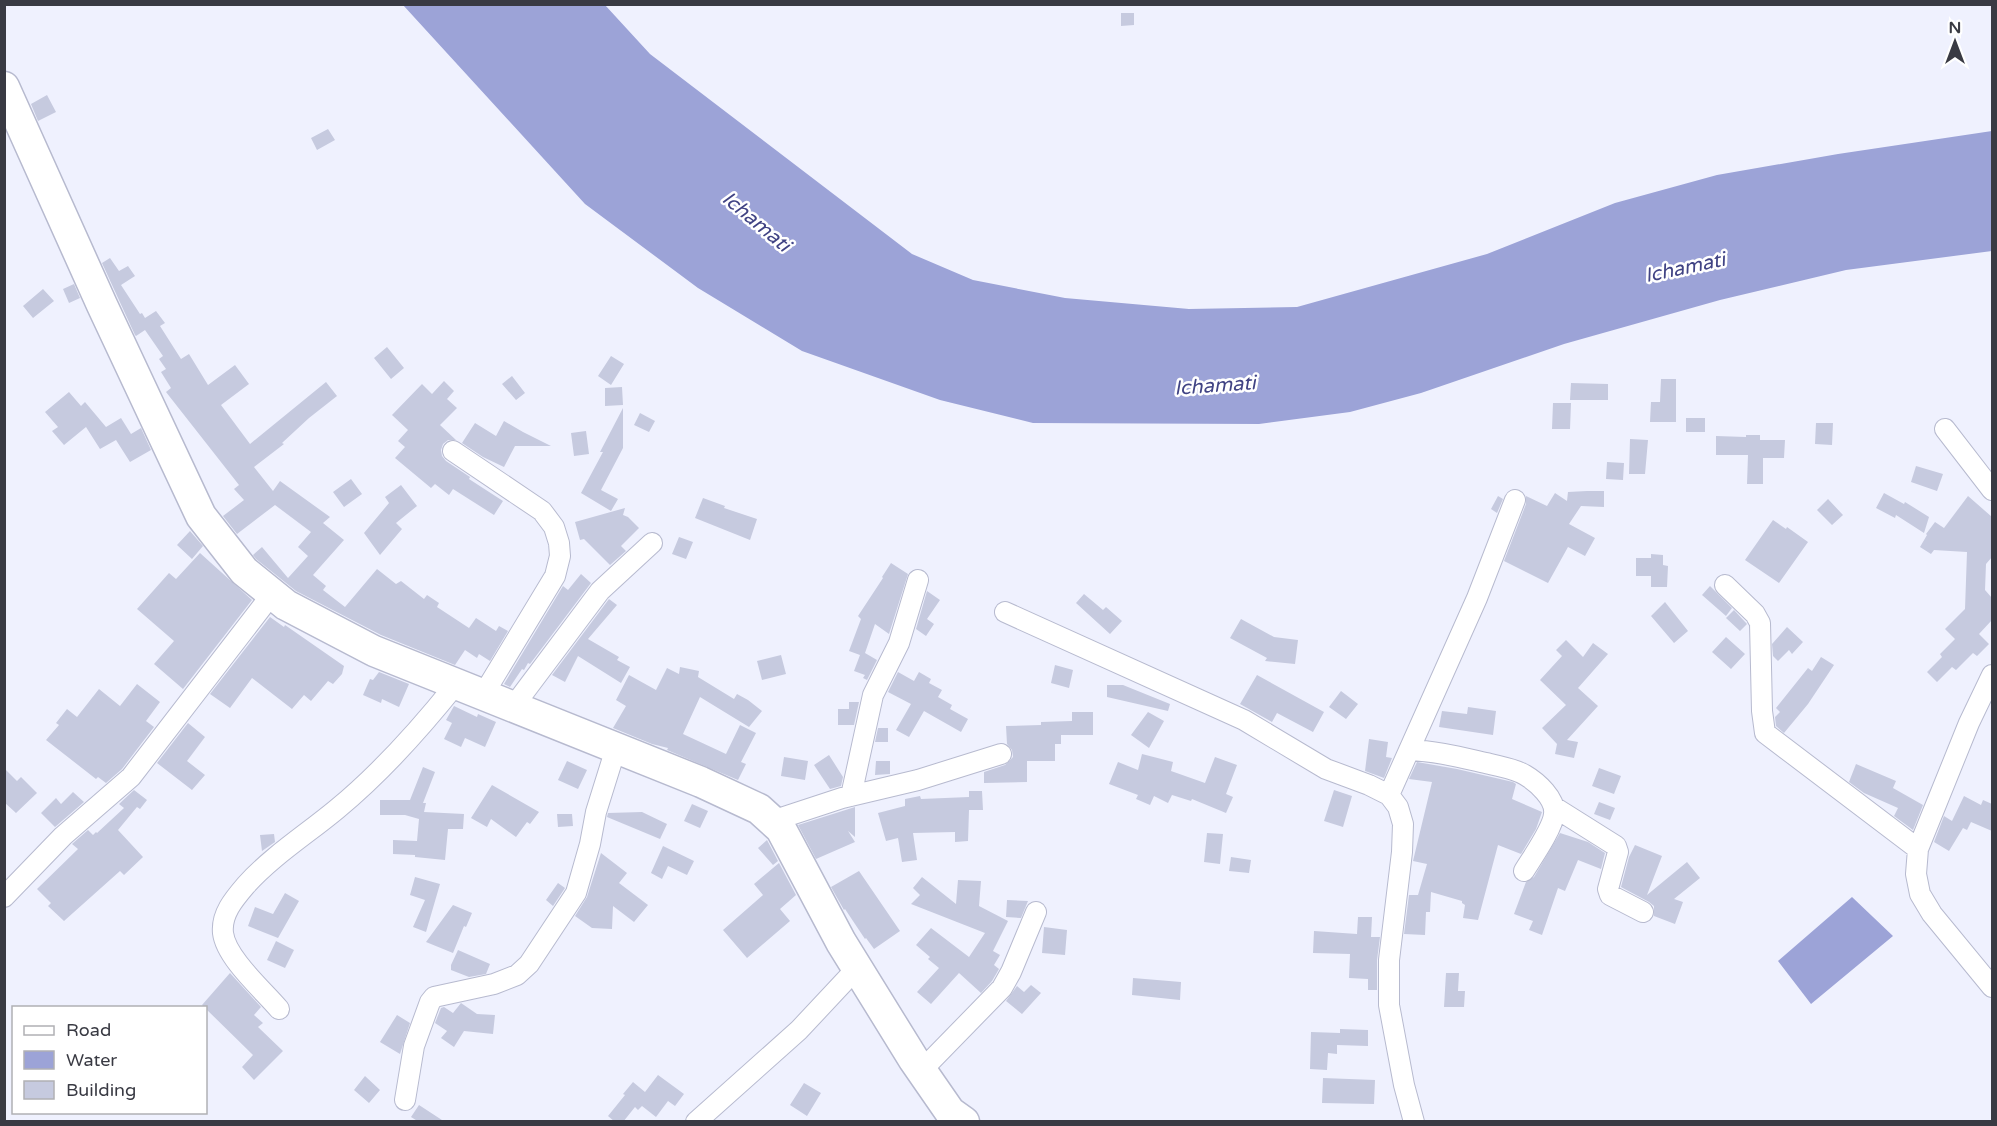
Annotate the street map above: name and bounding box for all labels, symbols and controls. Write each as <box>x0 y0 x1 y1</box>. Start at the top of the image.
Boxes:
north arrow <box>1925 12 1985 72</box>
text: N <box>1949 18 1961 38</box>
water label: Ichamati <box>717 187 797 259</box>
water label: Ichamati <box>1643 247 1730 288</box>
water label: Ichamati <box>1174 371 1259 401</box>
legend <box>12 1006 207 1114</box>
text: Road <box>66 1019 111 1041</box>
text: Water <box>66 1049 117 1071</box>
text: Building <box>66 1079 136 1101</box>

